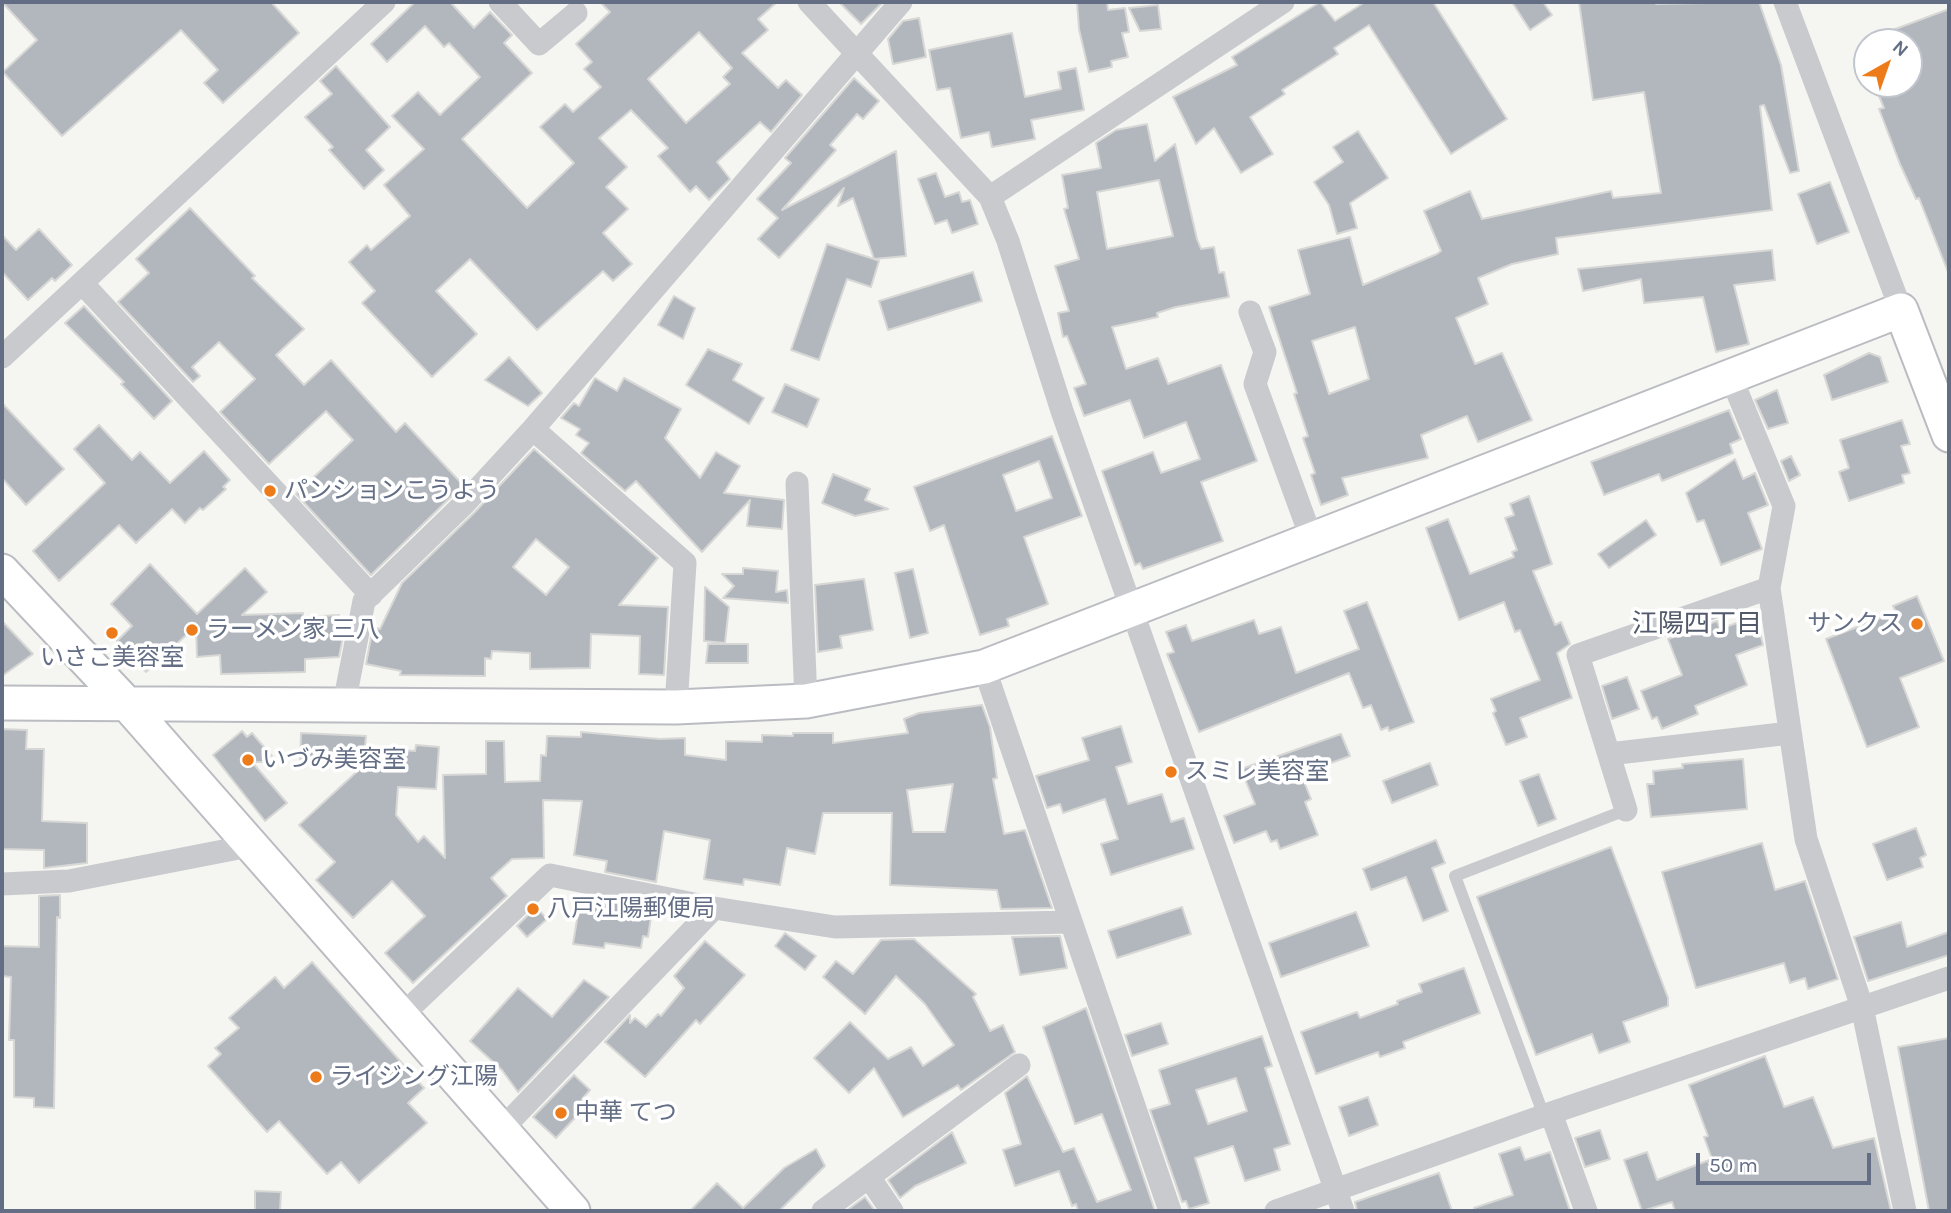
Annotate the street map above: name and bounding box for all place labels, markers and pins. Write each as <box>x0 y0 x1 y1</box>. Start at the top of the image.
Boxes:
place label: パンションこうよう <box>284 477 500 505</box>
marker: パンションこうよう <box>262 483 278 499</box>
place label: サンクス <box>1807 610 1903 638</box>
place label: ラーメン家 三八 <box>206 616 380 644</box>
marker: サンクス <box>1909 616 1925 632</box>
marker: ラーメン家 三八 <box>184 622 200 638</box>
marker: いさこ美容室 <box>104 625 120 641</box>
place label: いさこ美容室 <box>40 644 184 672</box>
place label: いづみ美容室 <box>262 746 406 774</box>
marker: いづみ美容室 <box>240 752 256 768</box>
place label: スミレ美容室 <box>1185 758 1329 786</box>
marker: スミレ美容室 <box>1163 764 1179 780</box>
place label: 八戸江陽郵便局 <box>547 895 715 923</box>
marker: 八戸江陽郵便局 <box>525 901 541 917</box>
place label: ライジング江陽 <box>330 1063 498 1091</box>
marker: ライジング江陽 <box>308 1069 324 1085</box>
place label: 中華 てつ <box>575 1099 677 1127</box>
marker: 中華 てつ <box>553 1105 569 1121</box>

